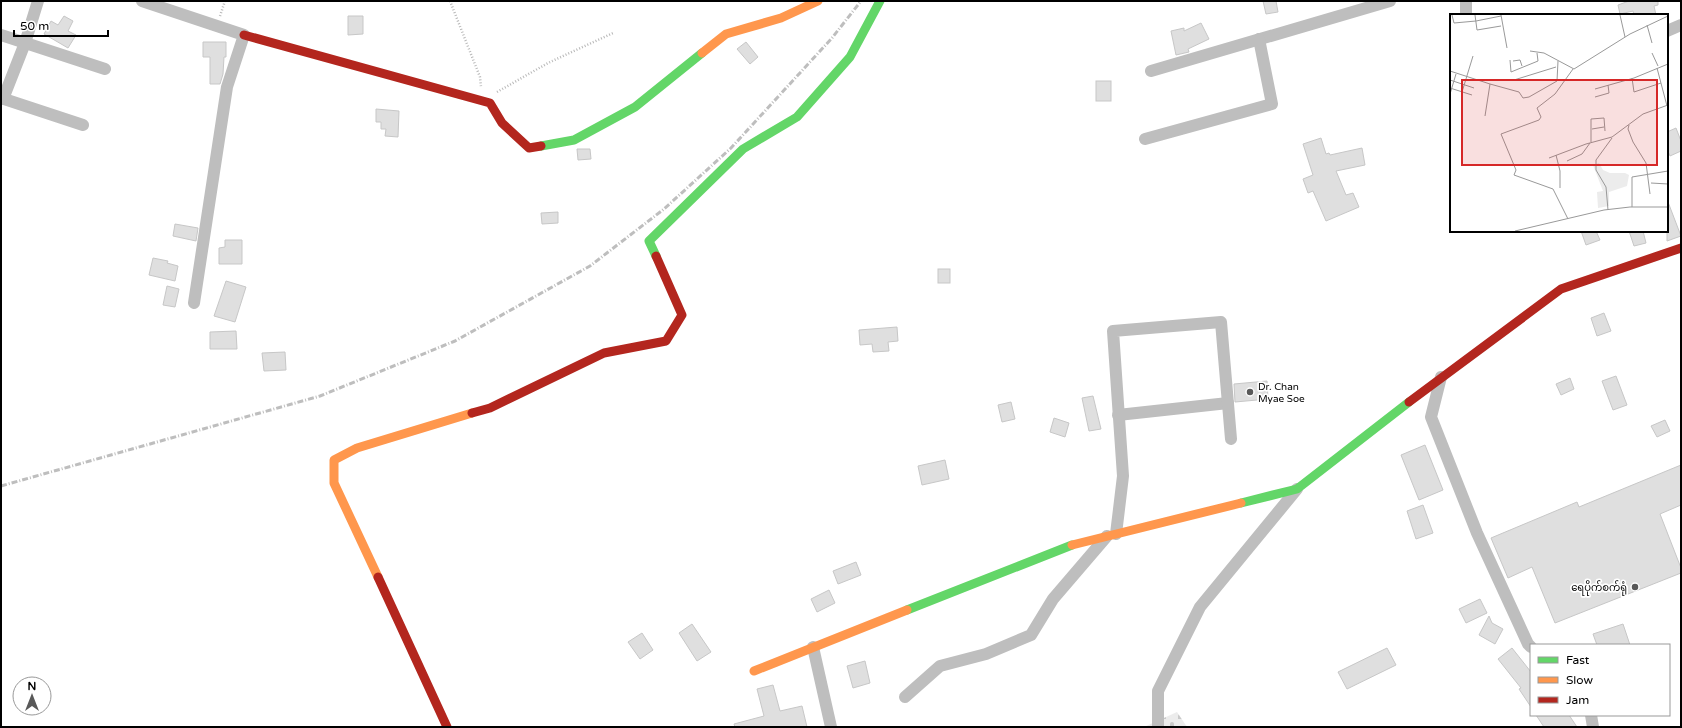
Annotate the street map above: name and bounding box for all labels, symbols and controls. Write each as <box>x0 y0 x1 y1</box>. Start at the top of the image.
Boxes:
scale bar <box>14 12 108 38</box>
inset map <box>1450 14 1668 232</box>
text: 50 m <box>20 19 49 33</box>
place label: Dr. Chan Myae Soe <box>1258 381 1305 405</box>
marker: Dr. Chan Myae Soe <box>1245 387 1255 397</box>
place label: ရေပိုက်စက်ရုံ <box>1571 580 1627 596</box>
marker: ရေပိုက်စက်ရုံ <box>1630 582 1640 592</box>
legend <box>1530 644 1670 716</box>
text: Fast <box>1566 653 1590 667</box>
text: Slow <box>1566 673 1593 687</box>
north arrow <box>12 676 52 716</box>
text: N <box>28 680 36 693</box>
text: Jam <box>1566 693 1589 707</box>

